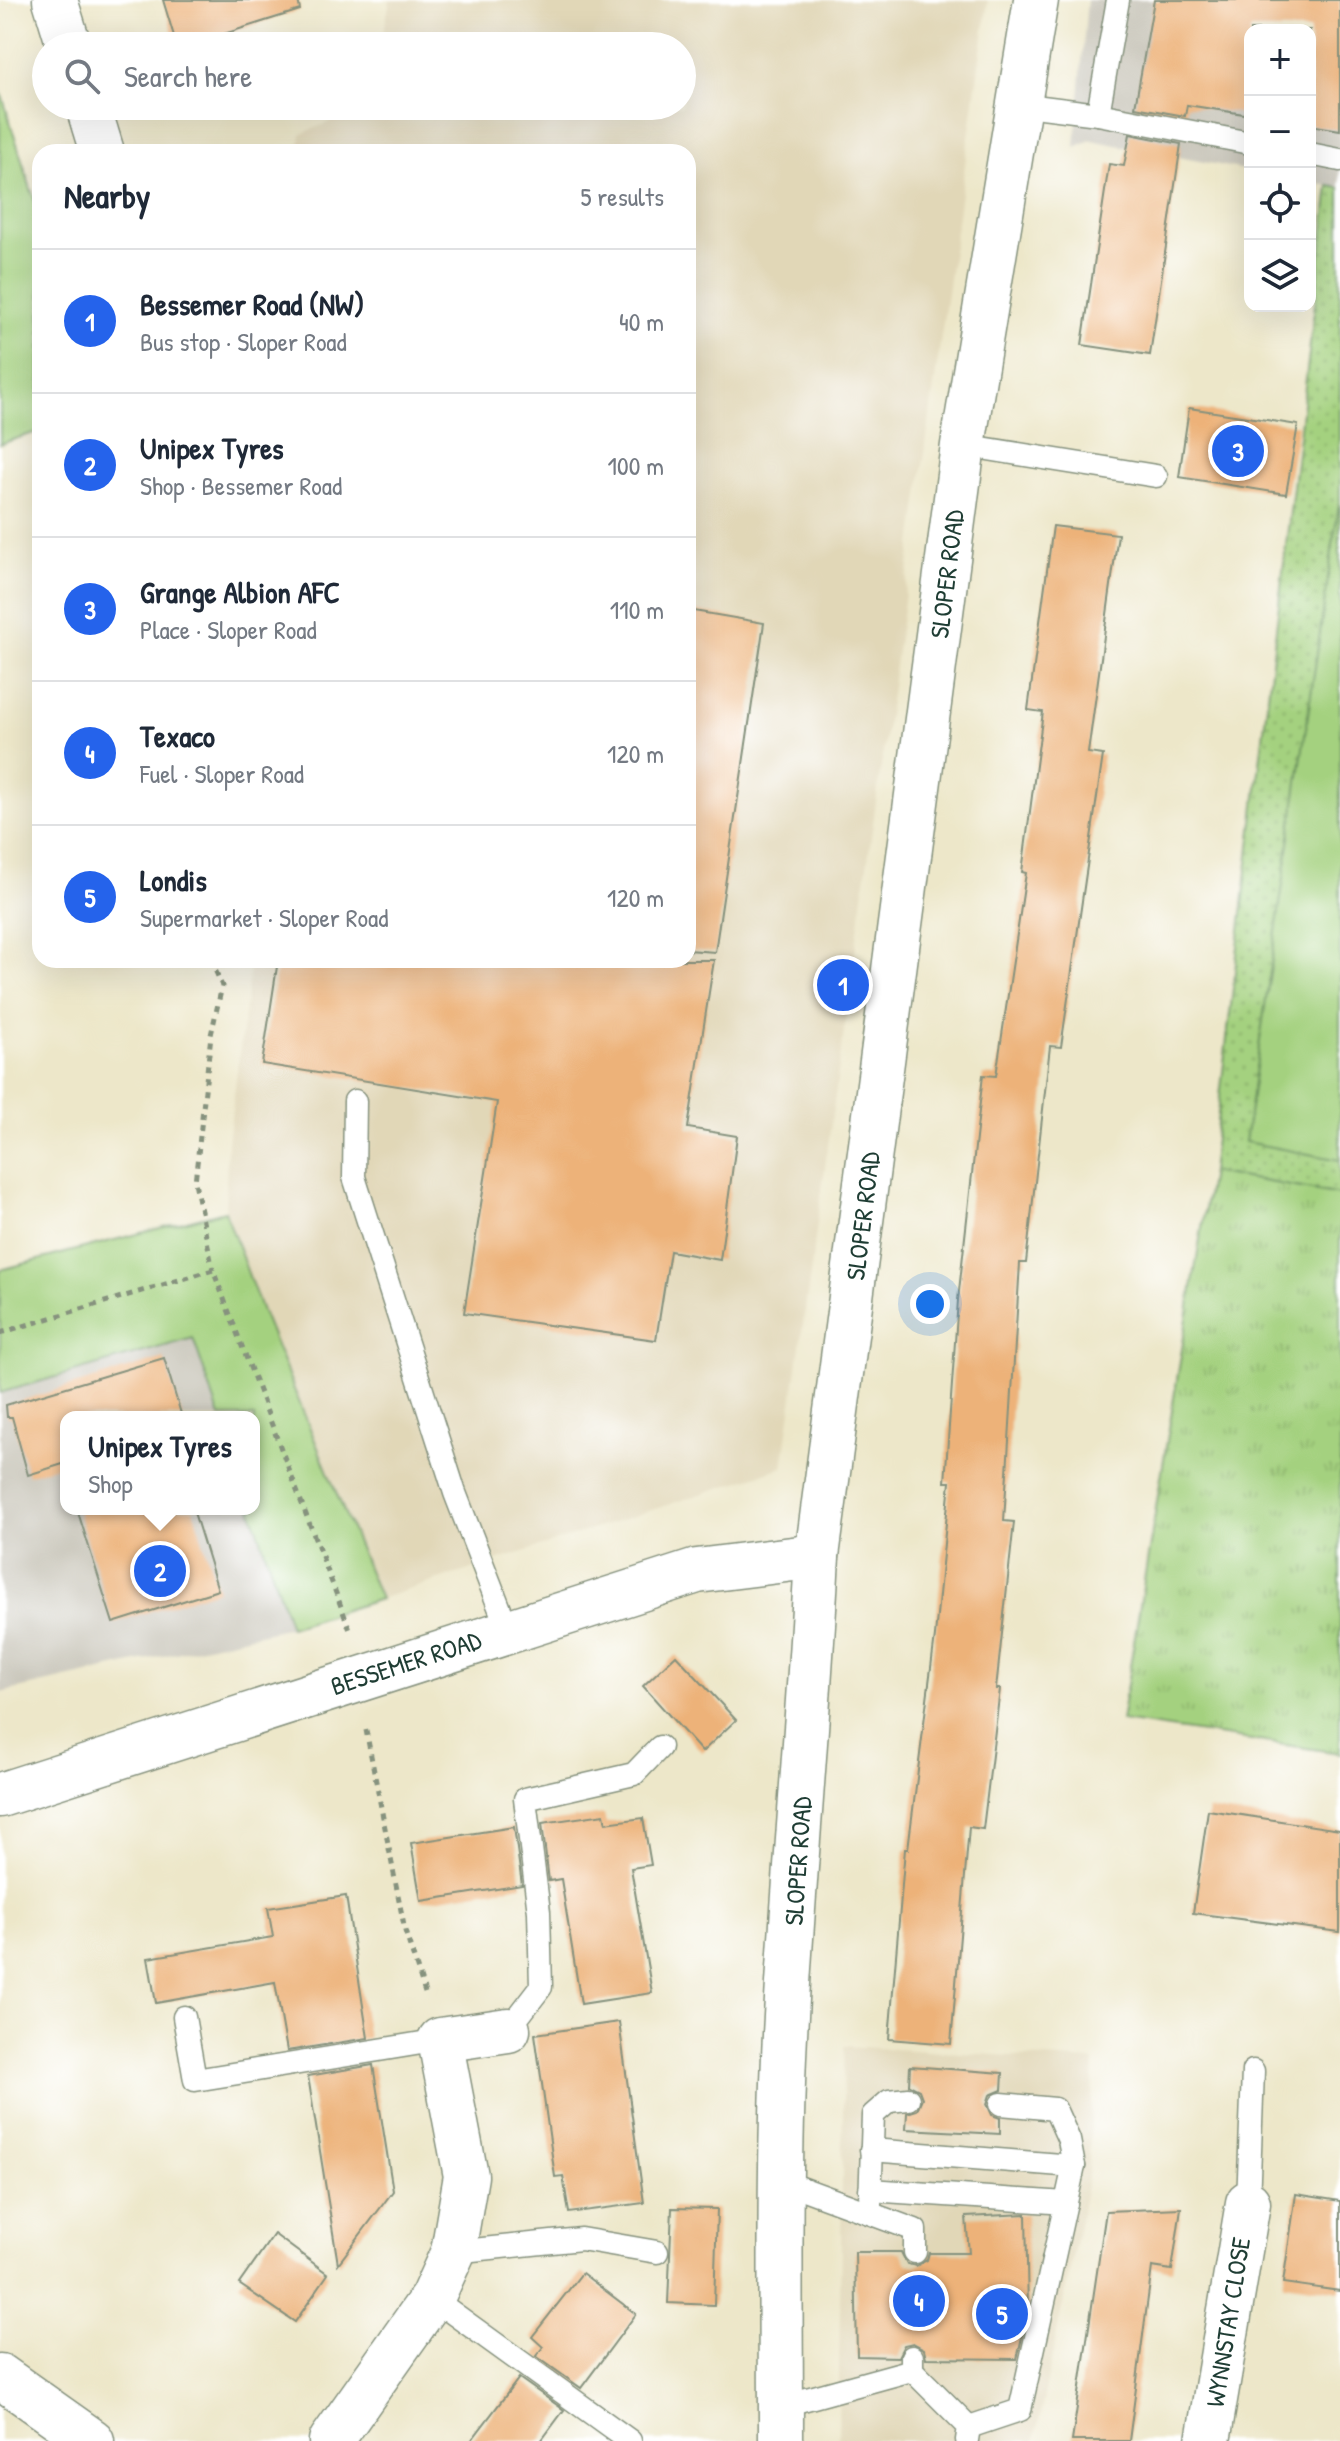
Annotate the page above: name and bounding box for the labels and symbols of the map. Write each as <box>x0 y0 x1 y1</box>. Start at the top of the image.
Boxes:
pin: 3 <box>1212 421 1264 481</box>
street label: SLOPER ROAD <box>921 507 972 640</box>
pin: 1 <box>817 955 869 1015</box>
street label: SLOPER ROAD <box>837 1149 888 1282</box>
your location <box>910 1284 950 1324</box>
pin: 2 <box>134 1541 186 1601</box>
street label: BESSEMER ROAD <box>326 1622 486 1703</box>
street label: SLOPER ROAD <box>776 1795 820 1927</box>
street label: WYNNSTAY CLOSE <box>1197 2234 1258 2409</box>
pin: 4 <box>893 2271 945 2331</box>
pin: 5 <box>976 2284 1028 2344</box>

